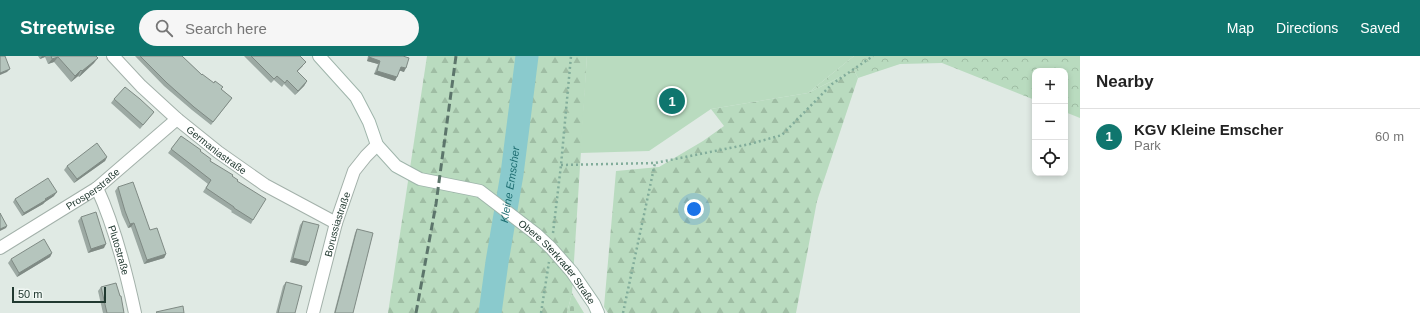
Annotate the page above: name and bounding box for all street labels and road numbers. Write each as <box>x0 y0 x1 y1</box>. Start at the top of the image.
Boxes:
street label: Germaniastraße <box>184 123 249 176</box>
street label: Prosperstraße <box>64 165 122 211</box>
street label: Borussiastraße <box>322 190 352 258</box>
street label: Obere Sterkrader Straße <box>517 217 598 306</box>
street label: Plutostraße <box>107 224 132 276</box>

